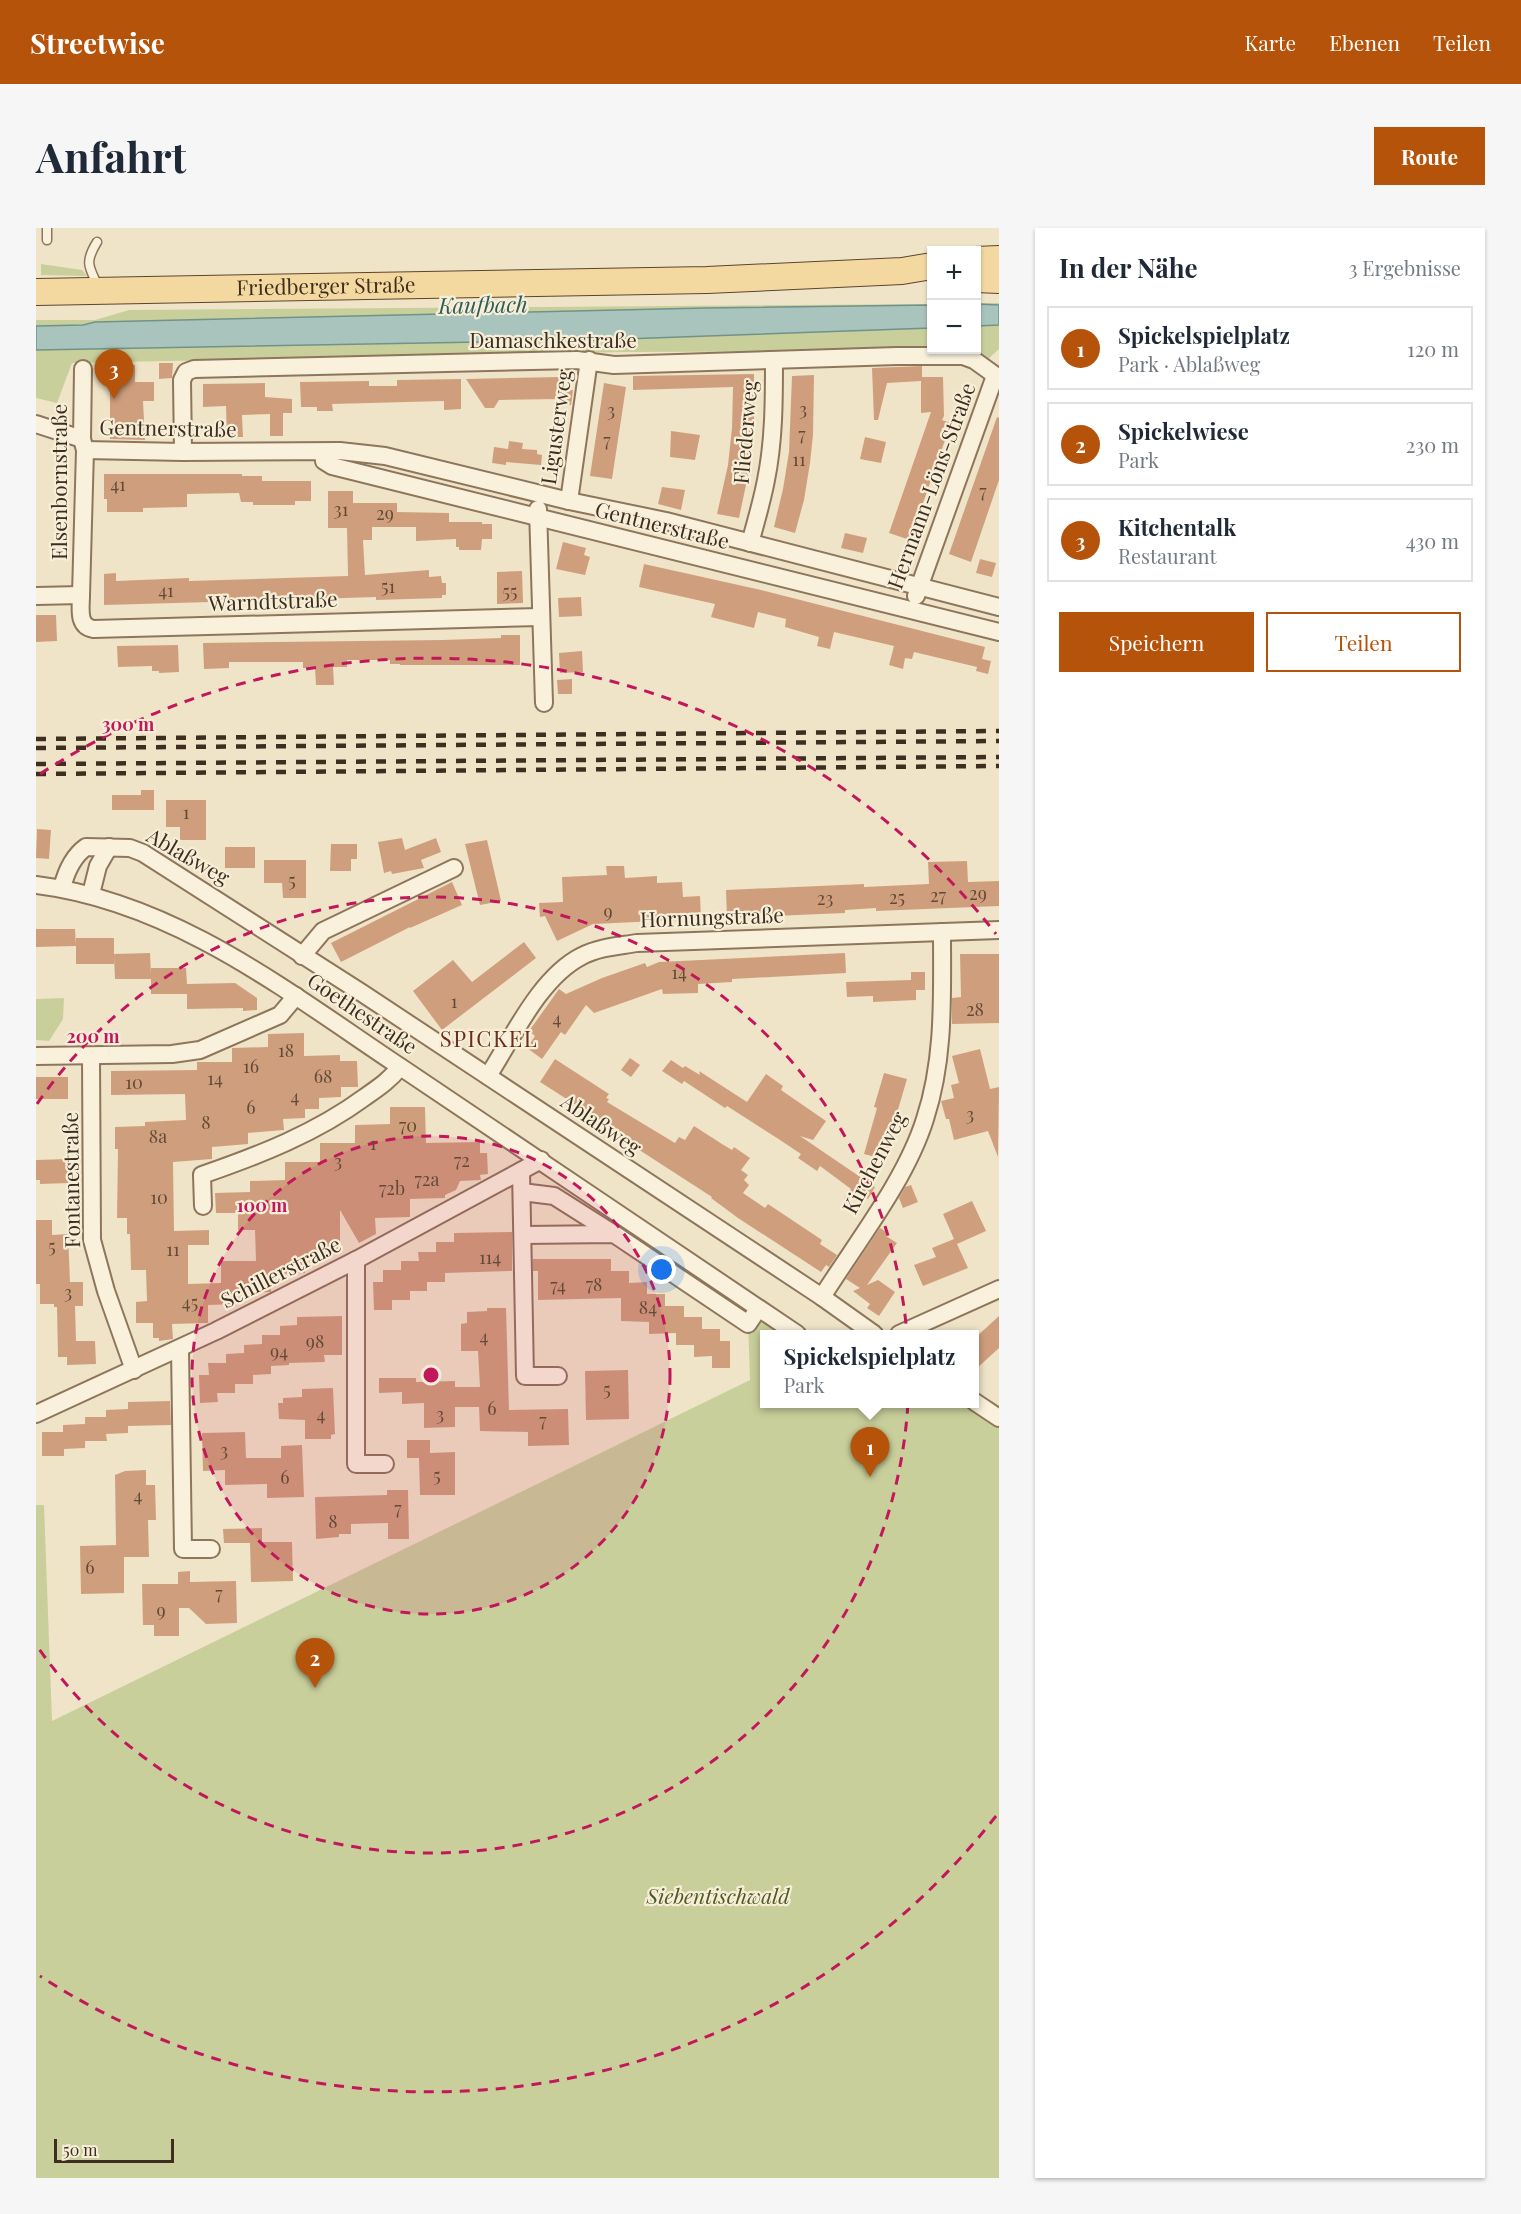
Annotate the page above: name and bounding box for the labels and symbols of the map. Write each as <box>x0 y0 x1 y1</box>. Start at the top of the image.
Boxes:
street label: Friedberger Straße <box>236 269 416 300</box>
water label: Kaufbach <box>437 288 528 320</box>
street label: Damaschkestraße <box>469 325 637 353</box>
pin: 3 <box>94 350 134 399</box>
street label: Ligusterweg <box>533 367 577 486</box>
street label: Hermann-Löns-Straße <box>880 378 980 592</box>
street label: Fliederweg <box>726 379 763 485</box>
house number: 3 <box>799 397 807 421</box>
house number: 3 <box>607 398 615 422</box>
street label: Elsenbornstraße <box>44 404 72 560</box>
street label: Gentnerstraße <box>99 412 237 442</box>
house number: 7 <box>798 422 806 446</box>
house number: 7 <box>603 428 611 452</box>
house number: 11 <box>792 447 806 471</box>
house number: 41 <box>110 472 126 496</box>
house number: 7 <box>979 479 987 503</box>
street label: Gentnerstraße <box>592 494 733 554</box>
house number: 31 <box>334 497 349 521</box>
house number: 29 <box>376 501 394 525</box>
house number: 51 <box>381 574 395 598</box>
house number: 41 <box>158 578 174 602</box>
house number: 55 <box>503 579 517 603</box>
street label: Warndtstraße <box>207 584 338 616</box>
text: 300 m <box>102 712 155 736</box>
house number: 1 <box>183 800 190 824</box>
street label: Ablaßweg <box>142 820 236 890</box>
house number: 5 <box>288 868 296 892</box>
house number: 29 <box>969 881 987 905</box>
house number: 27 <box>930 883 947 907</box>
house number: 25 <box>889 885 905 909</box>
house number: 23 <box>817 886 833 910</box>
house number: 9 <box>603 899 613 923</box>
street label: Hornungstraße <box>640 899 784 933</box>
house number: 14 <box>671 960 687 984</box>
street label: Goethestraße <box>303 965 424 1059</box>
house number: 1 <box>451 989 458 1013</box>
house number: 28 <box>966 997 984 1021</box>
house number: 4 <box>553 1006 562 1030</box>
district label: SPICKEL <box>440 1023 538 1053</box>
text: 200 m <box>66 1024 120 1048</box>
house number: 18 <box>278 1038 294 1062</box>
house number: 16 <box>243 1054 259 1078</box>
house number: 68 <box>314 1064 332 1088</box>
house number: 14 <box>207 1066 223 1090</box>
house number: 10 <box>125 1070 143 1094</box>
house number: 4 <box>291 1084 300 1108</box>
street label: Ablaßweg <box>556 1086 648 1160</box>
house number: 6 <box>246 1095 256 1119</box>
house number: 3 <box>966 1102 974 1126</box>
street label: Kirchenweg <box>835 1106 912 1218</box>
house number: 8 <box>201 1110 211 1134</box>
street label: Fontanestraße <box>55 1112 85 1248</box>
house number: 70 <box>399 1113 417 1137</box>
house number: 8a <box>149 1124 167 1148</box>
house number: 1 <box>370 1131 377 1155</box>
house number: 72 <box>454 1148 470 1172</box>
house number: 3 <box>334 1149 342 1173</box>
house number: 72a <box>415 1167 439 1191</box>
house number: 72b <box>379 1176 405 1200</box>
house number: 10 <box>150 1185 168 1209</box>
text: 100 m <box>237 1193 288 1217</box>
street label: Schillerstraße <box>215 1229 345 1314</box>
house number: 5 <box>48 1234 56 1258</box>
house number: 11 <box>166 1237 180 1261</box>
house number: 114 <box>479 1245 501 1269</box>
your location <box>647 1255 676 1284</box>
house number: 78 <box>586 1272 602 1296</box>
house number: 74 <box>550 1273 566 1297</box>
house number: 3 <box>64 1280 72 1304</box>
house number: 45 <box>182 1290 198 1314</box>
house number: 84 <box>639 1295 657 1319</box>
house number: 4 <box>480 1324 489 1348</box>
house number: 98 <box>306 1329 324 1353</box>
house number: 94 <box>270 1339 288 1363</box>
centre of rings <box>421 1365 441 1385</box>
house number: 5 <box>603 1377 611 1401</box>
house number: 6 <box>487 1396 497 1420</box>
house number: 4 <box>317 1402 326 1426</box>
house number: 3 <box>436 1402 444 1426</box>
house number: 7 <box>539 1408 547 1432</box>
pin: 1 <box>850 1428 890 1477</box>
house number: 3 <box>220 1438 228 1462</box>
house number: 5 <box>433 1463 441 1487</box>
house number: 6 <box>280 1465 290 1489</box>
house number: 4 <box>134 1483 143 1507</box>
house number: 7 <box>394 1496 402 1520</box>
house number: 8 <box>328 1509 338 1533</box>
house number: 6 <box>85 1555 95 1579</box>
house number: 7 <box>215 1581 223 1605</box>
house number: 9 <box>156 1598 166 1622</box>
pin: 2 <box>296 1638 334 1688</box>
park label: Siebentischwald <box>645 1881 790 1909</box>
scale bar <box>54 2136 174 2164</box>

